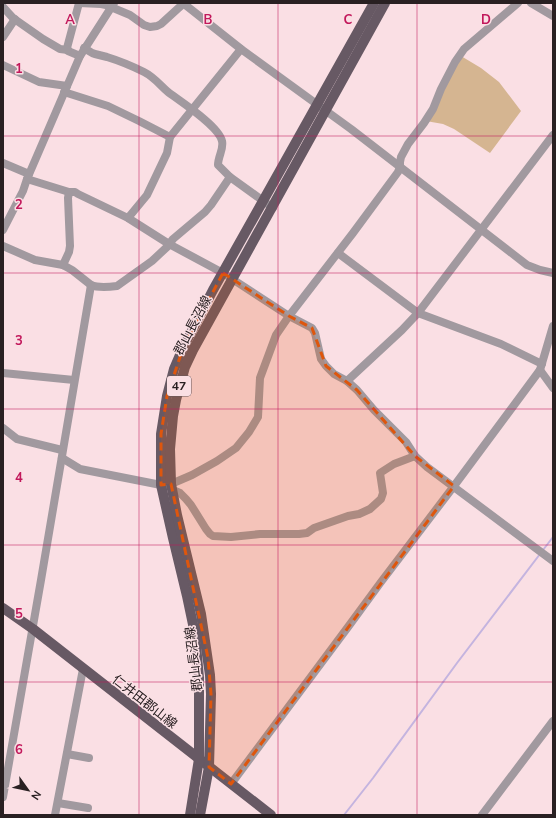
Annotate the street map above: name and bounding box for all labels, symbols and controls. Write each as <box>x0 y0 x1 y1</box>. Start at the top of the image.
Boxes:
text: A <box>65 11 75 29</box>
text: B <box>204 11 213 29</box>
text: C <box>344 11 353 29</box>
text: D <box>481 11 491 29</box>
text: 1 <box>15 60 23 78</box>
text: 2 <box>15 196 23 214</box>
street label: 郡山長沼線 <box>170 293 216 358</box>
text: 3 <box>15 332 23 350</box>
road number: 47 <box>167 376 191 396</box>
text: 4 <box>15 469 23 487</box>
text: 5 <box>15 605 23 623</box>
street label: 郡山長沼線 <box>181 626 207 692</box>
street label: 仁井田郡山線 <box>108 671 181 733</box>
text: 6 <box>15 741 23 759</box>
north arrow <box>8 770 48 810</box>
text: N <box>27 788 44 803</box>

